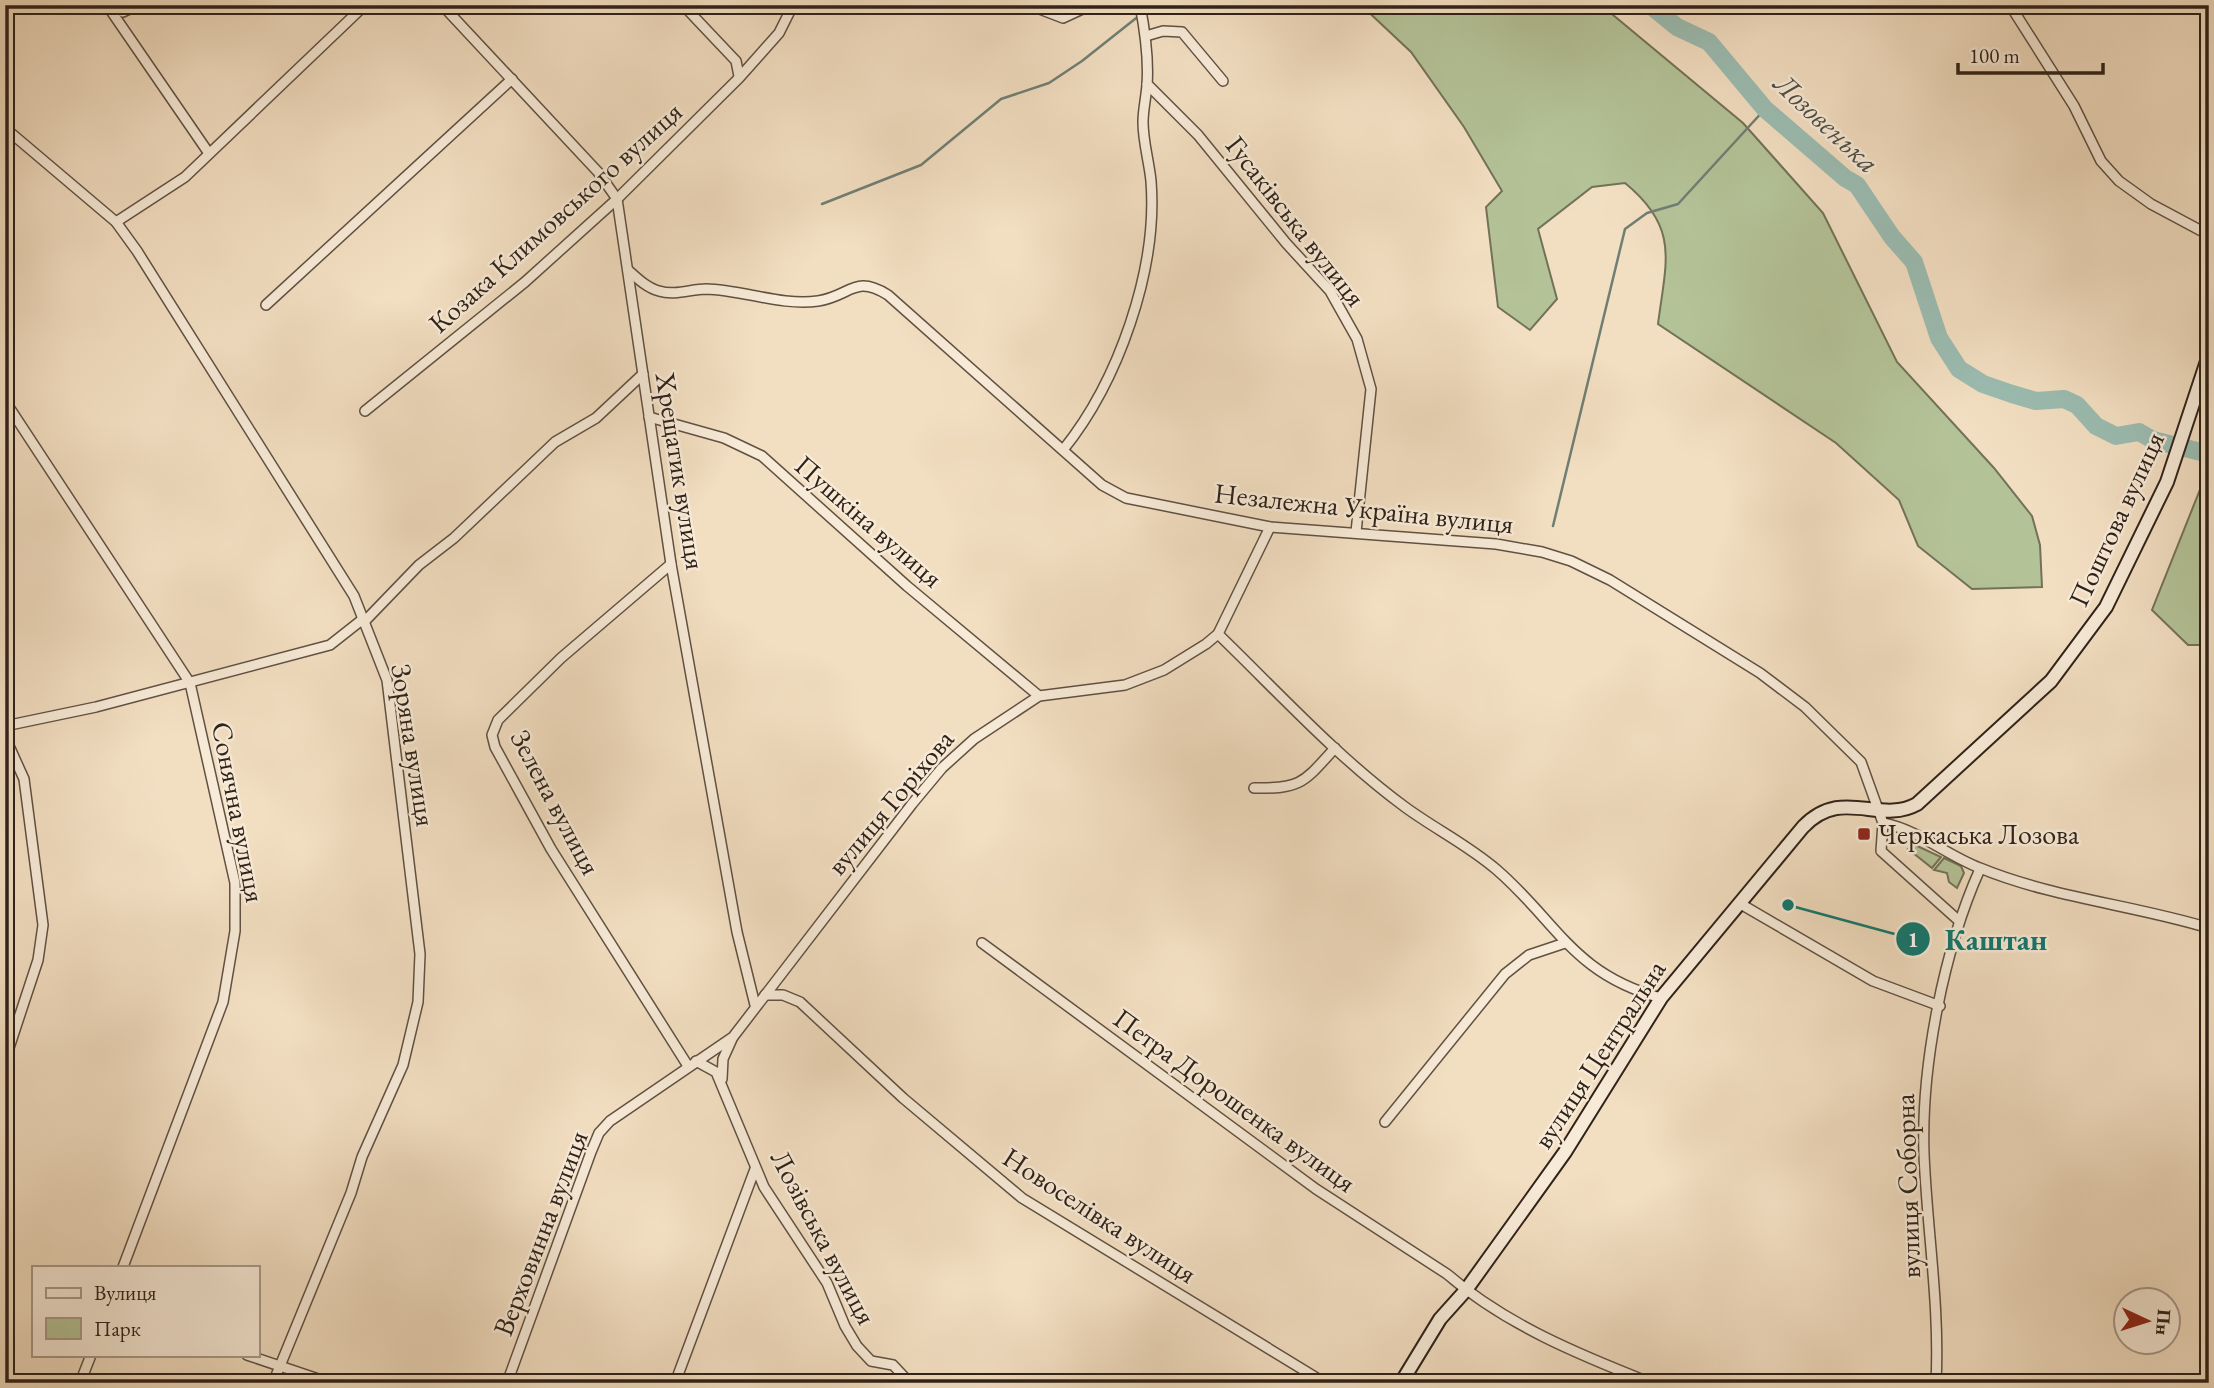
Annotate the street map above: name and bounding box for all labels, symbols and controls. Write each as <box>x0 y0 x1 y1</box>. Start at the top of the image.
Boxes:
scale bar <box>1958 32 2104 76</box>
text: 100 m <box>1969 42 2020 69</box>
water label: Лозовенька <box>1765 63 1888 182</box>
street label: Козака Климовського вулиця <box>421 94 689 340</box>
street label: Гусаківська вулиця <box>1218 128 1374 314</box>
street label: Хрещатик вулиця <box>647 369 714 572</box>
street label: Поштова вулиця <box>2060 426 2172 612</box>
street label: Пушкіна вулиця <box>788 447 950 595</box>
street label: Незалежна Україна вулиця <box>1213 474 1515 542</box>
street label: Зоряна вулиця <box>383 661 445 829</box>
street label: Сонячна вулиця <box>204 719 274 905</box>
street label: вулиця Горіхова <box>819 721 962 882</box>
street label: Зелена вулиця <box>503 723 609 881</box>
place label: Черкаська Лозова <box>1878 816 2080 852</box>
marker: Черкаська Лозова <box>1856 826 1872 842</box>
callout: Каштан <box>1896 914 2061 965</box>
text: Каштан <box>1945 920 2047 959</box>
text: 1 <box>1907 926 1919 953</box>
street label: вулиця Центральна <box>1525 952 1674 1155</box>
street label: Петра Дорошенка вулиця <box>1107 1000 1363 1200</box>
street label: вулиця Соборна <box>1886 1092 1928 1279</box>
street label: Верховинна вулиця <box>484 1125 596 1341</box>
street label: Новоселівка вулиця <box>996 1139 1204 1291</box>
street label: Лозівська вулиця <box>763 1144 885 1330</box>
legend <box>32 1266 259 1356</box>
text: Вулиця <box>94 1279 156 1306</box>
north arrow <box>2112 1286 2182 1356</box>
text: Пн <box>2150 1308 2177 1336</box>
text: Парк <box>94 1315 141 1342</box>

